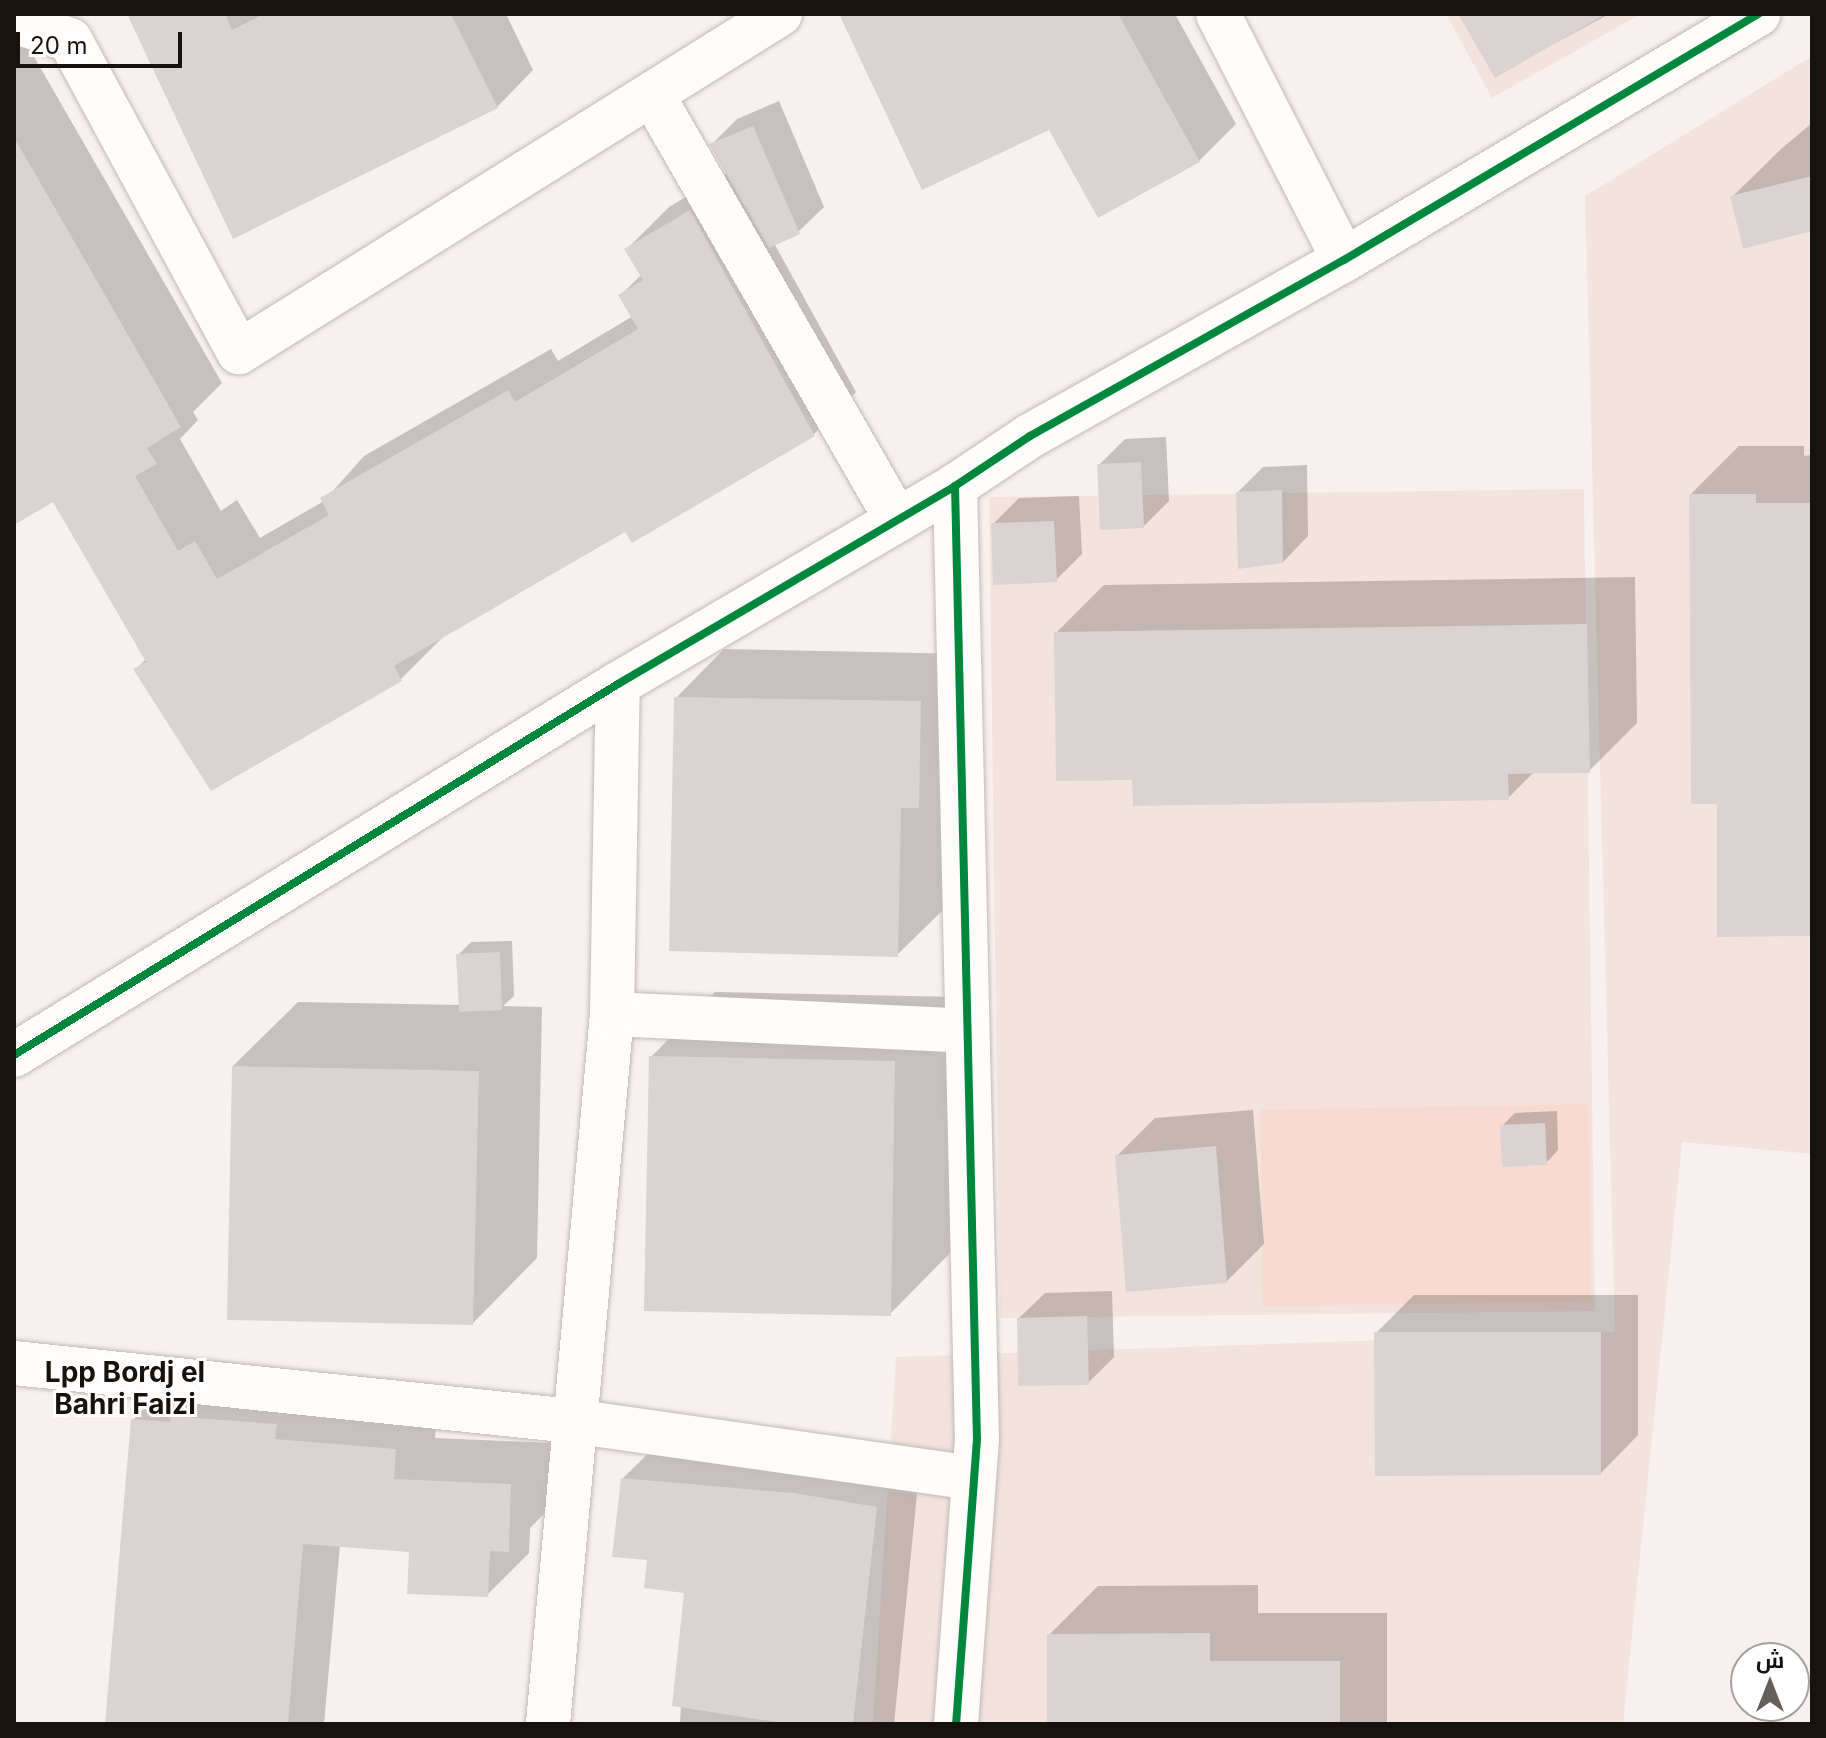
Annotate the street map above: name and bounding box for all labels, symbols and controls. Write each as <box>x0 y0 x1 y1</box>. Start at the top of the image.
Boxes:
scale bar <box>20 16 186 66</box>
text: 20 m <box>30 31 88 60</box>
district label: Lpp Bordj el Bahri Faizi <box>45 1355 205 1421</box>
north arrow <box>1730 1642 1810 1722</box>
text: ش <box>1756 1647 1784 1673</box>

